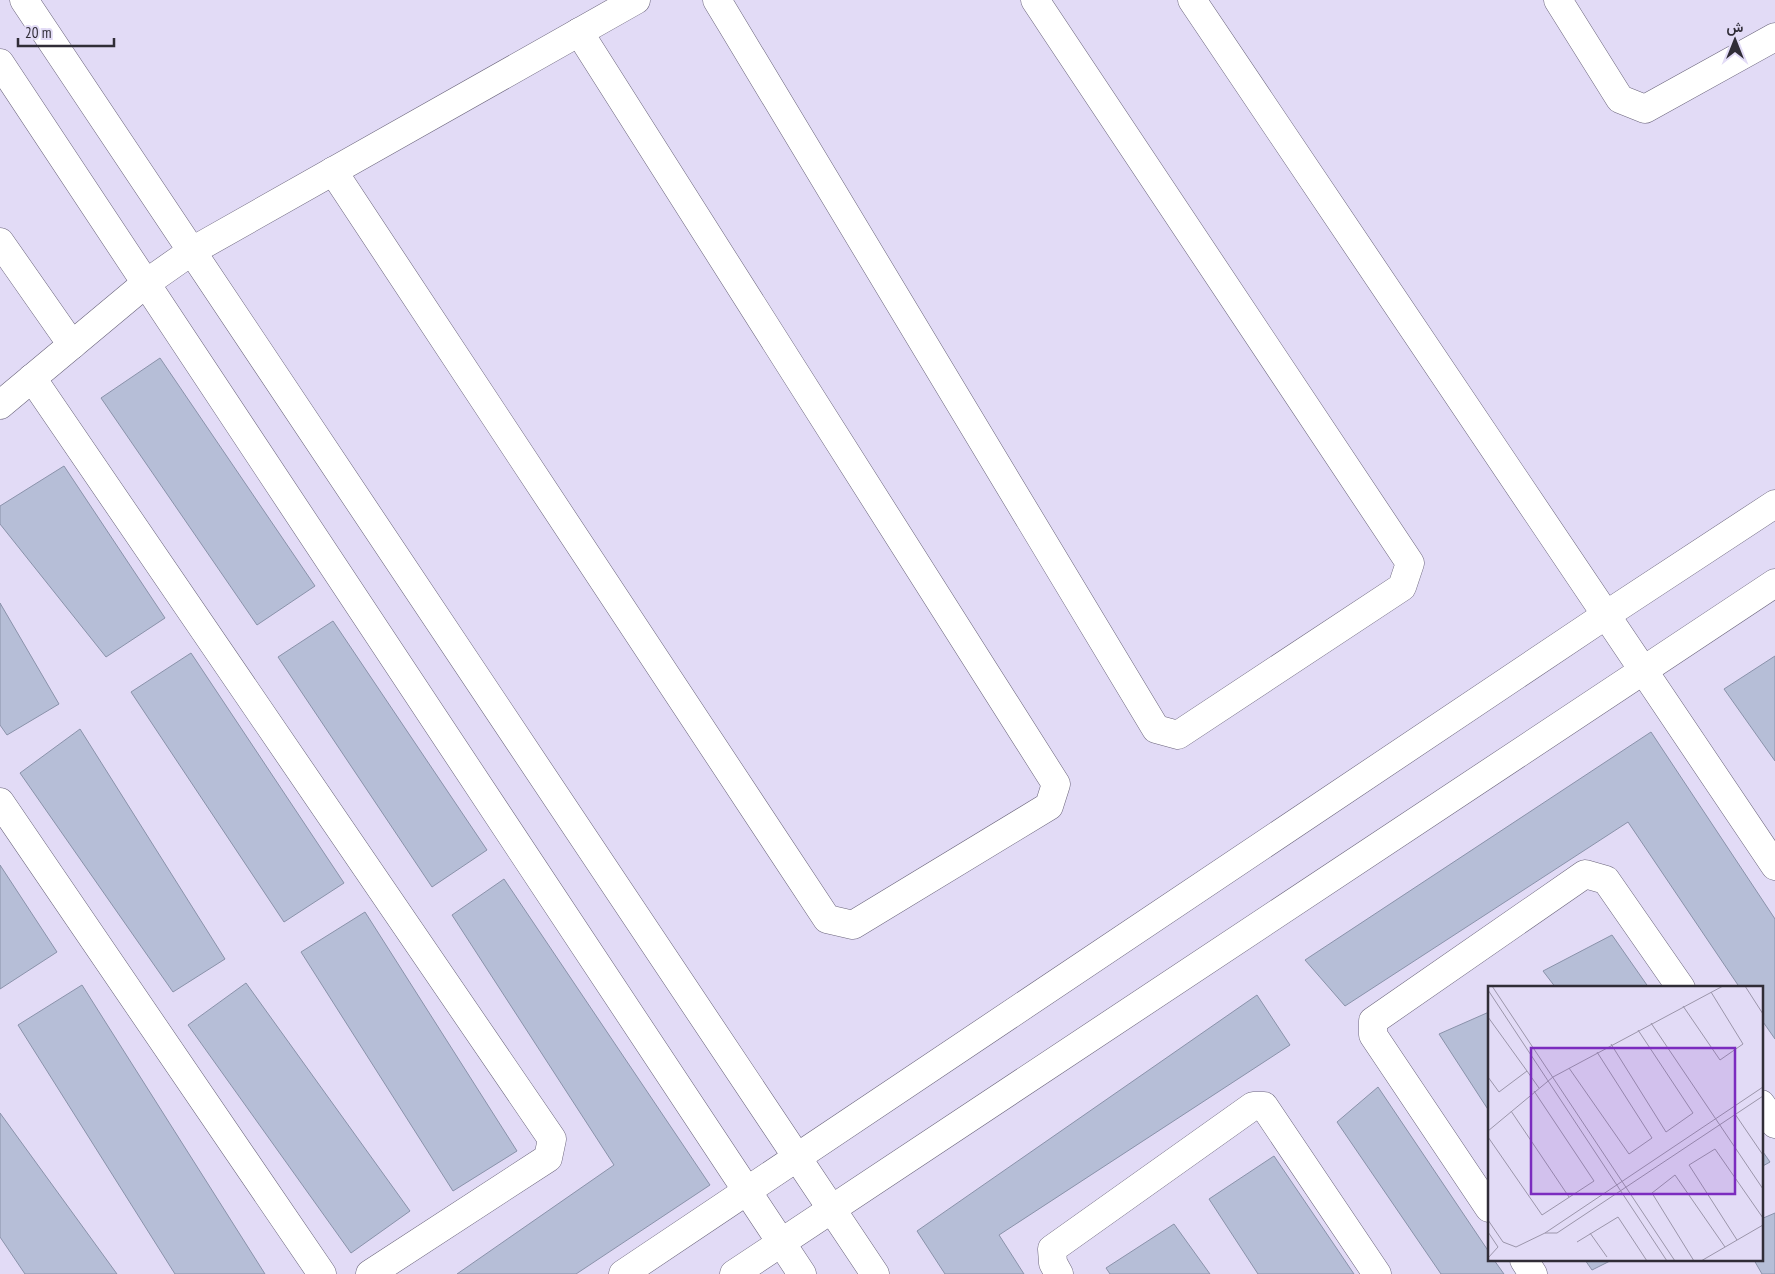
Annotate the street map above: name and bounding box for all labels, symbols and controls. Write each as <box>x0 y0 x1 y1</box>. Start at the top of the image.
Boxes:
scale bar <box>18 15 114 47</box>
north arrow <box>1710 15 1760 65</box>
text: ش <box>1727 18 1744 36</box>
text: 20 m <box>25 23 51 42</box>
inset map <box>1488 986 1762 1262</box>

